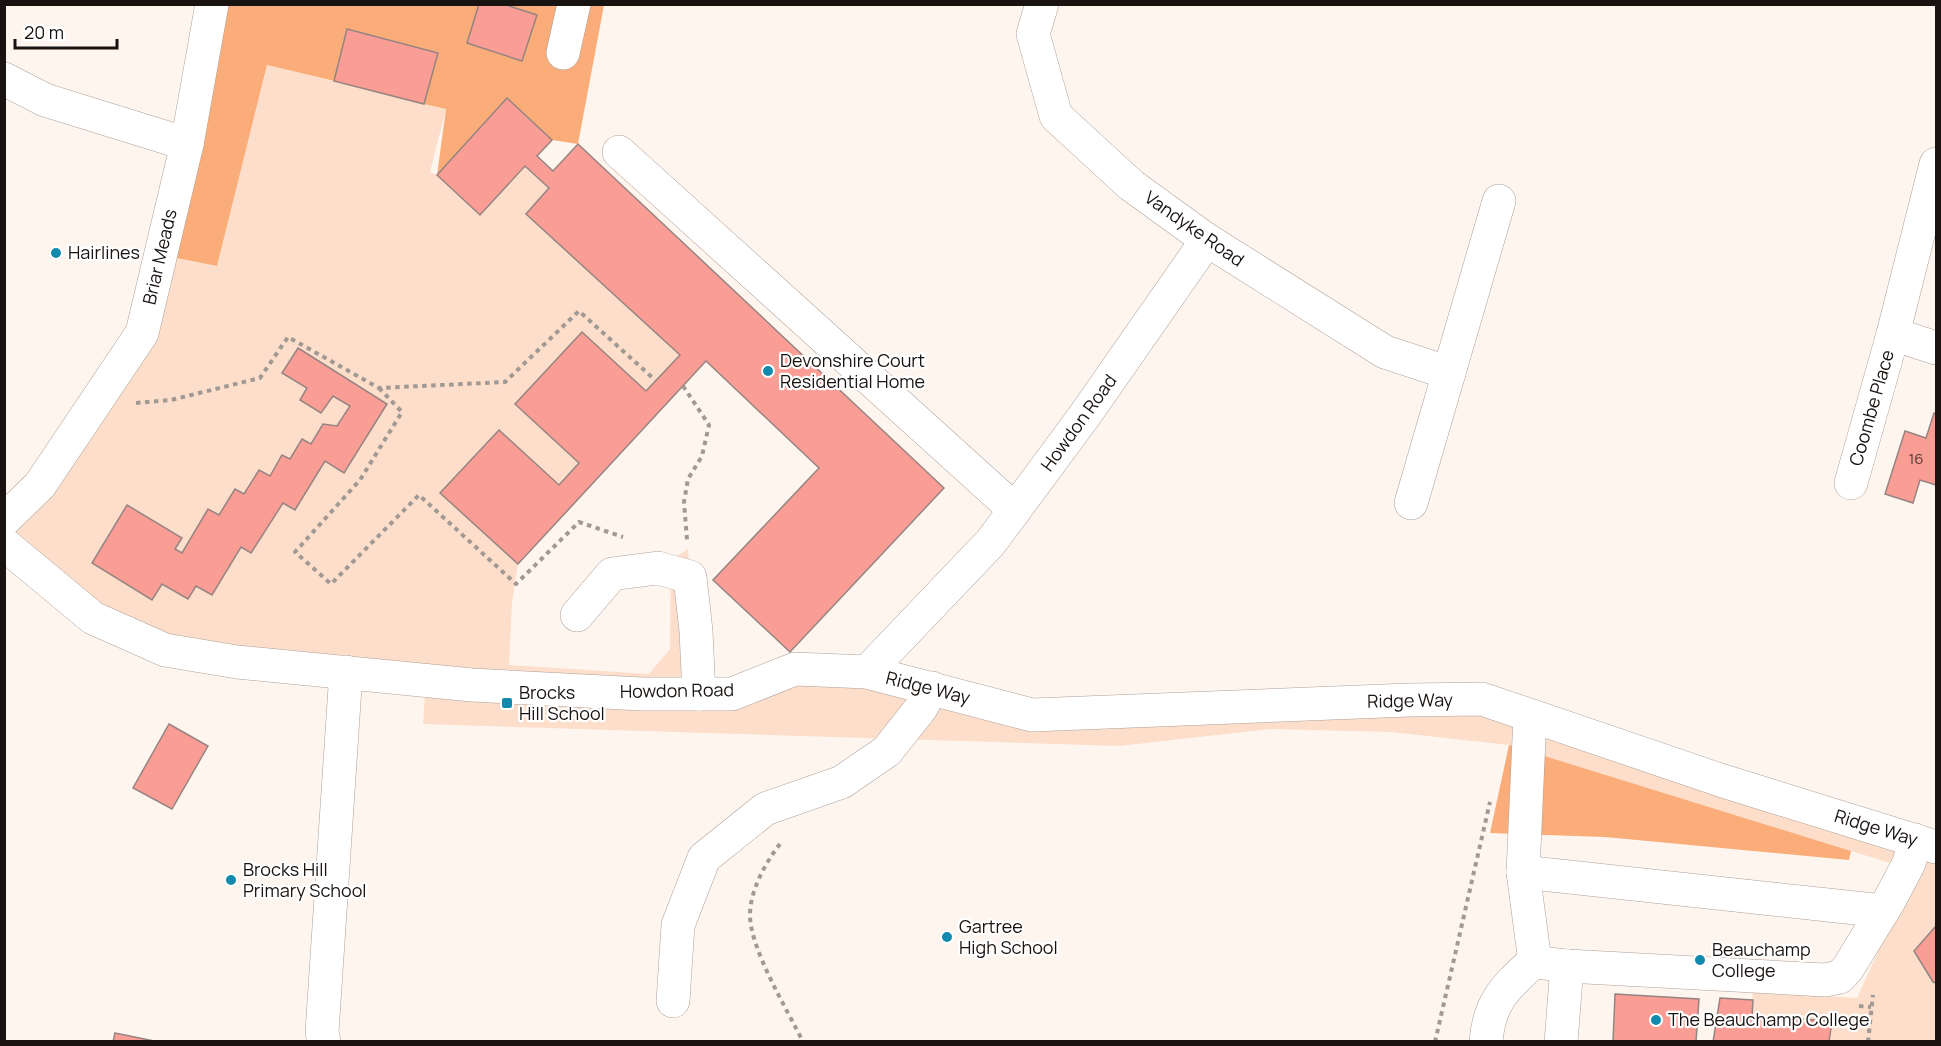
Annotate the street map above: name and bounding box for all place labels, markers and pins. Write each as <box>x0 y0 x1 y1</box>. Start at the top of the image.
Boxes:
place label: Hairlines <box>68 240 140 264</box>
marker: Hairlines <box>49 246 63 260</box>
place label: Devonshire Court Residential Home <box>780 348 925 393</box>
marker: Devonshire Court Residential Home <box>761 364 775 378</box>
place label: Brocks Hill School <box>519 680 605 725</box>
marker: Brocks Hill School <box>500 696 514 710</box>
place label: Brocks Hill Primary School <box>243 857 367 902</box>
marker: Brocks Hill Primary School <box>224 873 238 887</box>
place label: Gartree High School <box>959 914 1058 959</box>
marker: Gartree High School <box>940 930 954 944</box>
place label: Beauchamp College <box>1712 937 1811 982</box>
marker: Beauchamp College <box>1693 953 1707 967</box>
place label: The Beauchamp College <box>1668 1007 1869 1031</box>
marker: The Beauchamp College <box>1649 1013 1663 1027</box>

